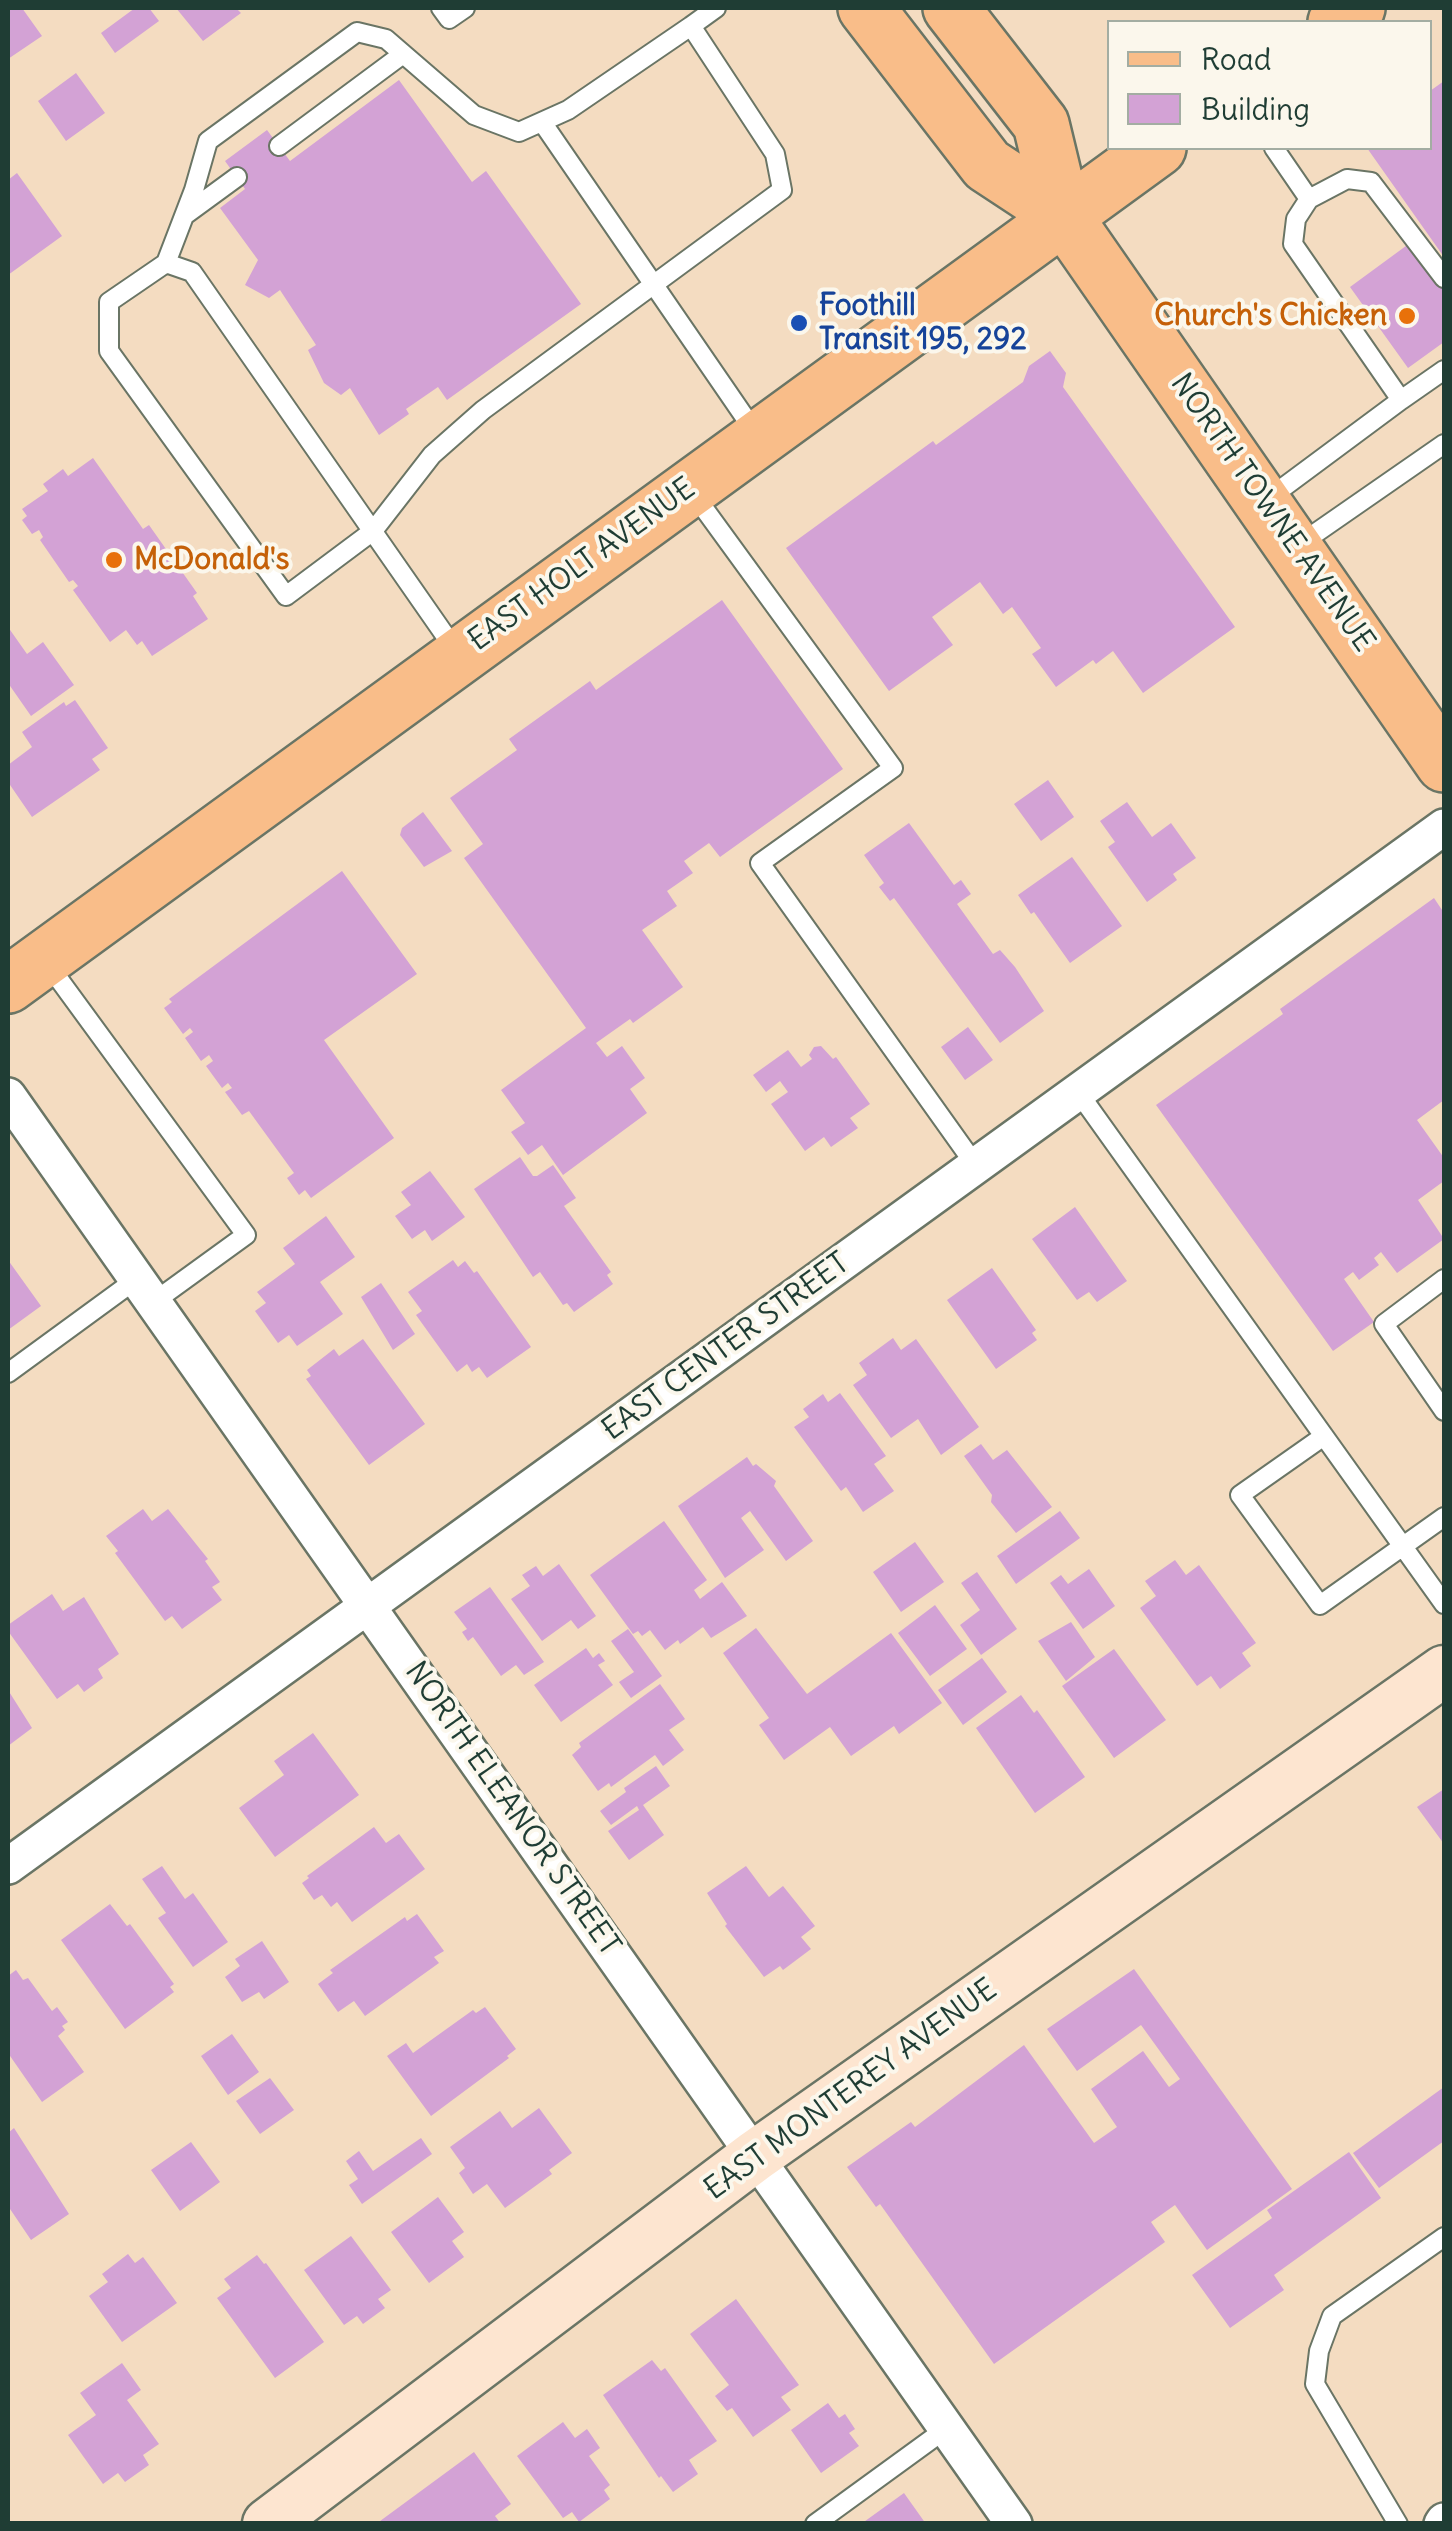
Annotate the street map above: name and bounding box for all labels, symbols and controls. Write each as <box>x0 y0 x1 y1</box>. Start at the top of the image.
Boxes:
legend <box>1107 20 1432 150</box>
text: Road <box>1201 40 1271 78</box>
text: Building <box>1201 90 1310 128</box>
place label: Foothill Transit 195, 292 <box>819 288 1027 358</box>
place label: Church's Chicken <box>1154 298 1387 334</box>
marker: Church's Chicken <box>1396 305 1418 327</box>
marker: Foothill Transit 195, 292 <box>788 312 810 334</box>
street label: NORTH TOWNE AVENUE <box>1162 367 1382 659</box>
street label: EAST HOLT AVENUE <box>462 471 702 659</box>
place label: McDonald's <box>134 542 289 578</box>
marker: McDonald's <box>103 549 125 571</box>
street label: EAST CENTER STREET <box>596 1245 856 1449</box>
street label: NORTH ELEANOR STREET <box>397 1655 627 1963</box>
street label: EAST MONTEREY AVENUE <box>698 1972 1004 2208</box>

